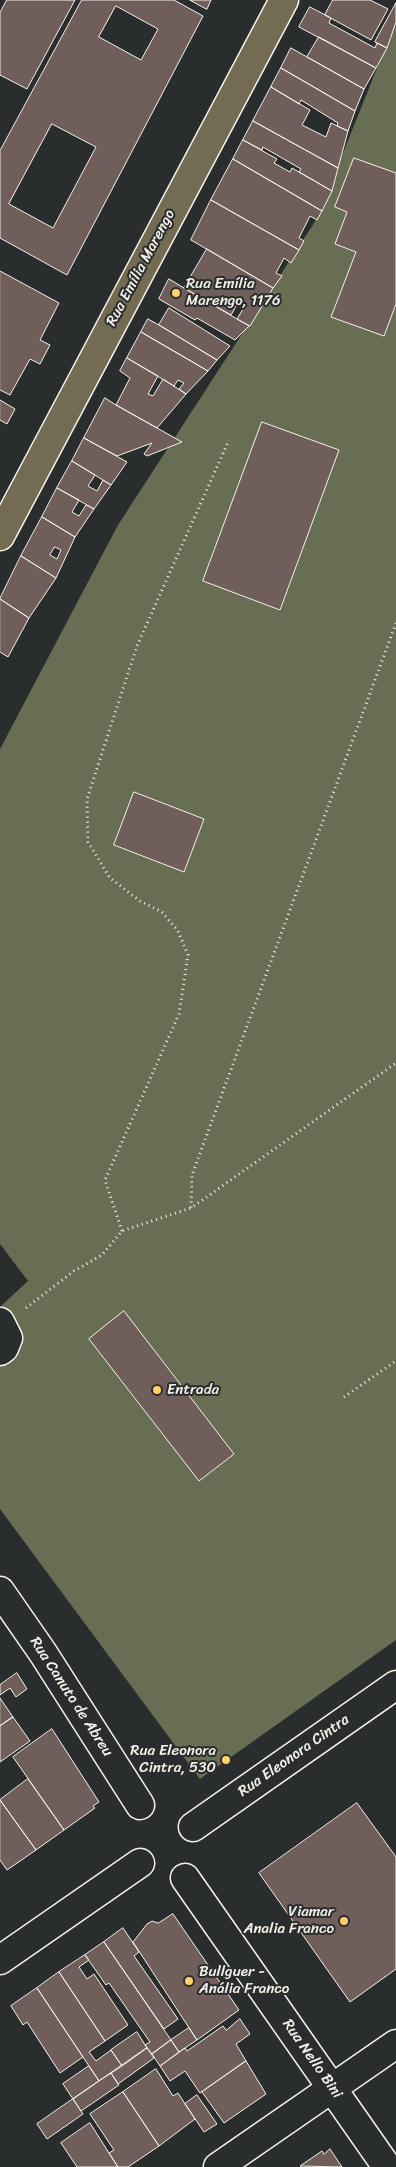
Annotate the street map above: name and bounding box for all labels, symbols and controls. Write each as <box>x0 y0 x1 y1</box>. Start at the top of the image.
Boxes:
street label: Rua Emília Marengo <box>103 207 179 329</box>
place label: Rua Emília Marengo, 1176 <box>186 275 281 310</box>
marker: Rua Emília Marengo, 1176 <box>170 287 182 299</box>
place label: Entrada <box>167 1381 219 1399</box>
marker: Entrada <box>151 1384 163 1396</box>
street label: Rua Canuto de Abreu <box>26 1634 116 1760</box>
street label: Rua Eleonora Cintra <box>235 1711 353 1801</box>
place label: Rua Eleonora Cintra, 530 <box>130 1742 216 1777</box>
marker: Rua Eleonora Cintra, 530 <box>220 1754 232 1766</box>
place label: Viamar Analia Franco <box>244 1903 334 1938</box>
marker: Viamar Analia Franco <box>338 1915 350 1927</box>
place label: Bullguer - Anália Franco <box>199 1963 289 1998</box>
marker: Bullguer - Anália Franco <box>183 1975 195 1987</box>
street label: Rua Nello Bini <box>278 2016 346 2102</box>

